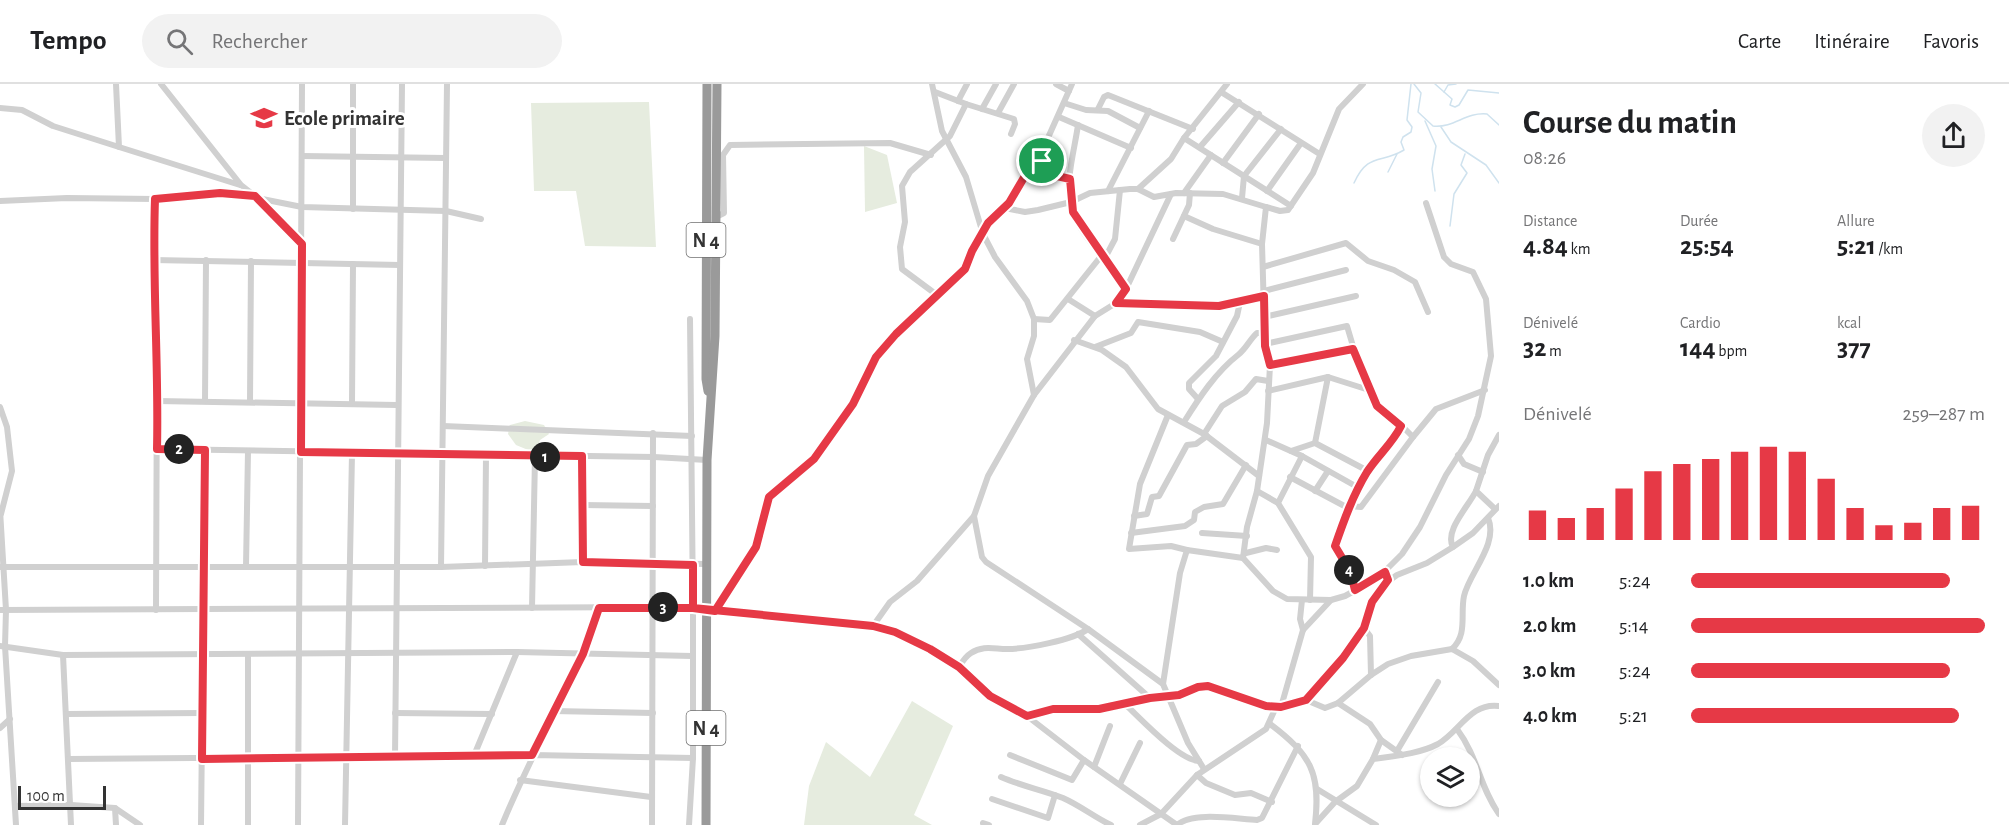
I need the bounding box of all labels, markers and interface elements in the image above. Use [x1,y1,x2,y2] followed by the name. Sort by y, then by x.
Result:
[142,14,562,68] search box
[163,25,196,58] icon: search
[30,27,106,55] text: Tempo
[211,30,307,52] text: Rechercher
[1738,31,1781,52] text: Carte
[1814,31,1890,52] text: Itinéraire
[1923,31,1979,52] text: Favoris
[249,103,279,133] school or university icon: Ecole primaire
[1922,104,1985,167] button: share
[1523,107,1737,140] text: Course du matin
[284,108,405,129] place label: Ecole primaire
[1016,135,1067,186] pin
[1025,144,1058,177] icon: arrive
[1523,148,1566,168] text: 08:26
[1523,213,1577,229] text: Distance
[1680,213,1718,229] text: Durée
[1837,213,1875,229] text: Allure
[686,223,726,257] road number: N 4
[1523,233,1568,259] text: 4.84
[1680,233,1734,259] text: 25:54
[1837,233,1876,259] text: 5:21
[1568,241,1591,257] text: km
[1876,241,1903,257] text: /km
[1523,315,1578,331] text: Dénivelé
[1680,315,1721,331] text: Cardio
[1837,315,1861,331] text: kcal
[1523,335,1546,361] text: 32
[1680,335,1716,361] text: 144
[1837,335,1871,361] text: 377
[1546,343,1562,359] text: m
[1716,343,1747,359] text: bpm
[1523,404,1592,424] text: Dénivelé
[1902,404,1985,424] text: 259–287 m
[164,434,194,464] pin: 2
[175,441,183,457] text: 2
[530,442,560,472] pin: 1
[542,449,548,465] text: 1
[1334,555,1364,585] pin: 4
[1345,562,1353,578] text: 4
[1523,571,1574,591] text: 1.0 km
[1619,571,1651,591] text: 5:24
[648,592,678,622] pin: 3
[660,599,666,615] text: 3
[1523,616,1576,636] text: 2.0 km
[1619,616,1648,636] text: 5:14
[1523,661,1576,681] text: 3.0 km
[1619,661,1651,681] text: 5:24
[1523,706,1577,726] text: 4.0 km
[1619,706,1648,726] text: 5:21
[686,711,726,745] road number: N 4
[1420,747,1480,807] map controls
[1420,747,1480,807] button: layers
[18,783,106,810] scale bar
[27,788,65,804] text: 100 m

